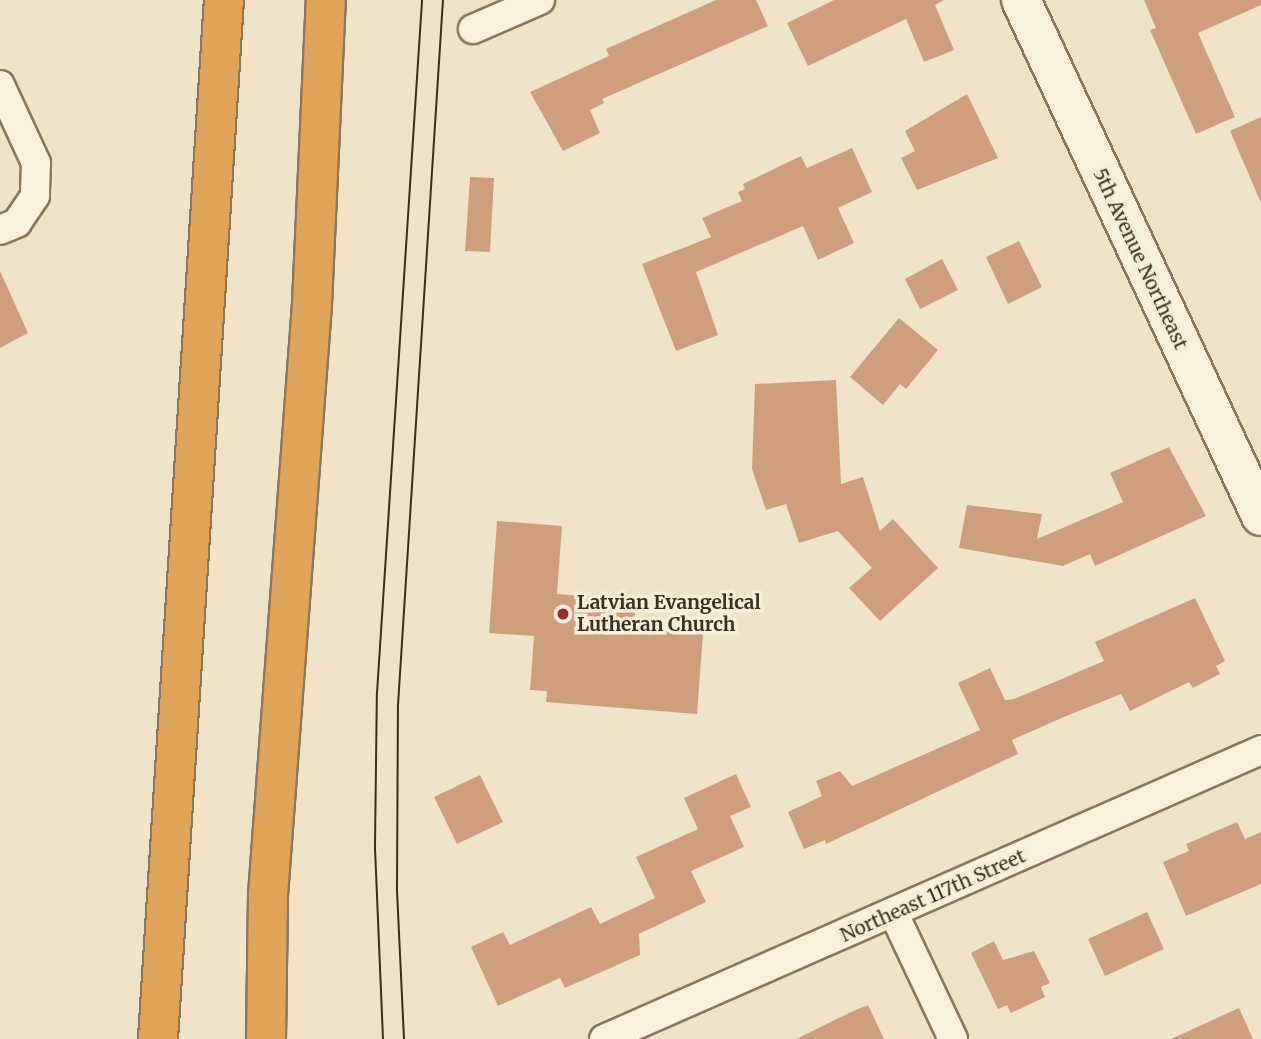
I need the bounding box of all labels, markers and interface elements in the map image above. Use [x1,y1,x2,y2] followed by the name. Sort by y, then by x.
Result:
[1088,165,1192,353] street label: 5th Avenue Northeast
[577,592,761,636] place label: Latvian Evangelical Lutheran Church
[555,606,571,622] marker: Latvian Evangelical Lutheran Church
[837,845,1029,947] street label: Northeast 117th Street

